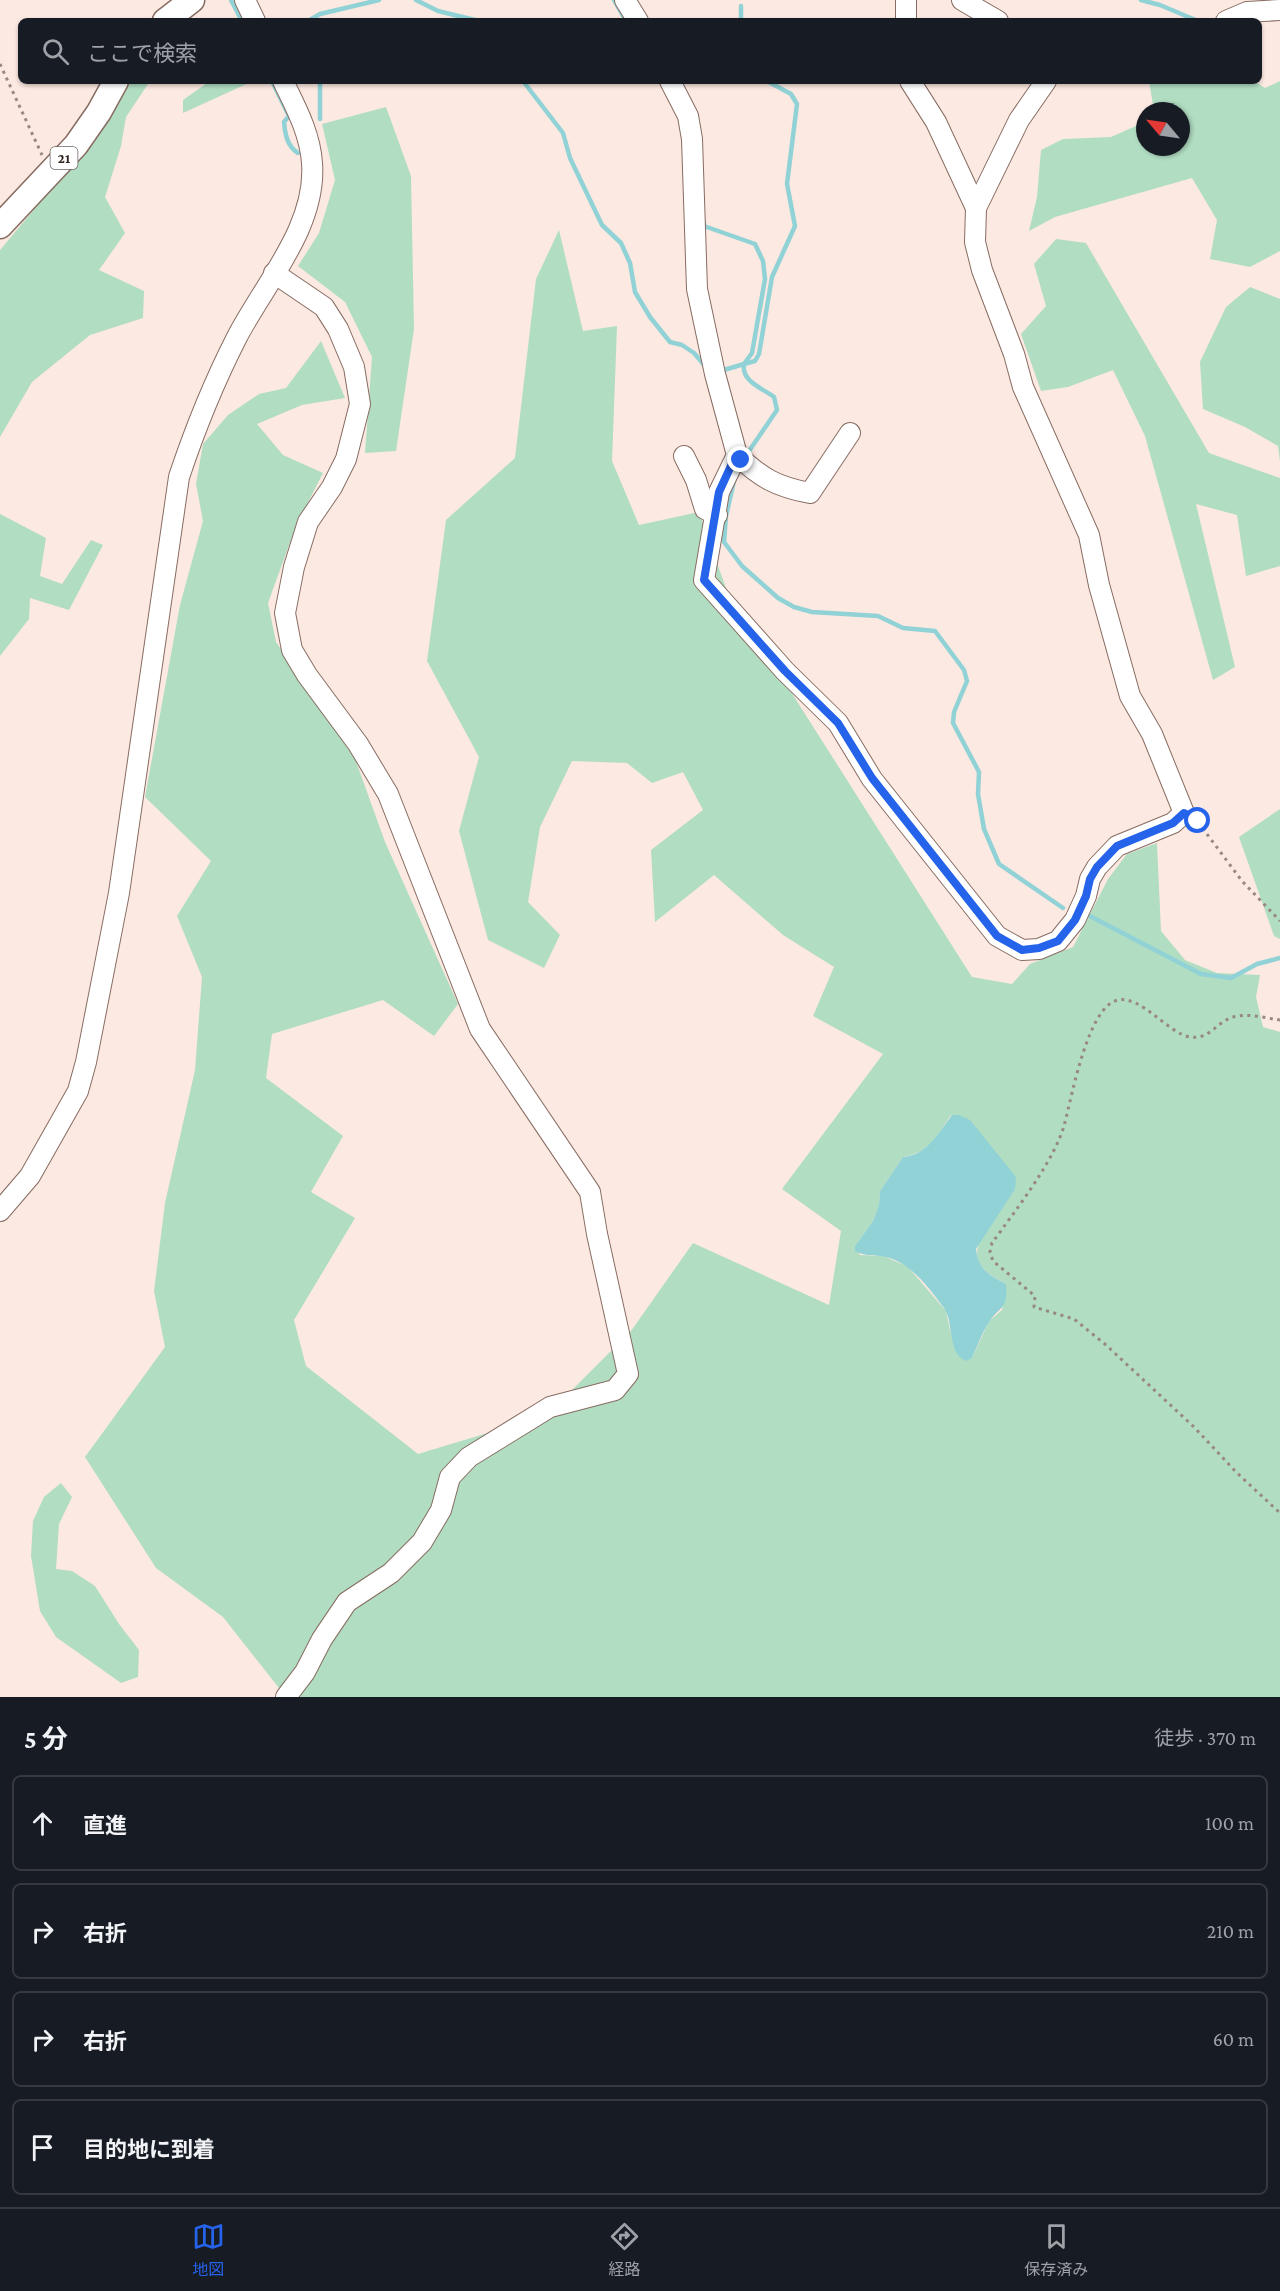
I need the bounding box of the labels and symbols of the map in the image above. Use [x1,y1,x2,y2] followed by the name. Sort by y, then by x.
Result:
[1136,102,1190,156] north arrow
[50,147,78,169] road number: 21
[727,446,753,472] route end
[1184,807,1210,833] route start

